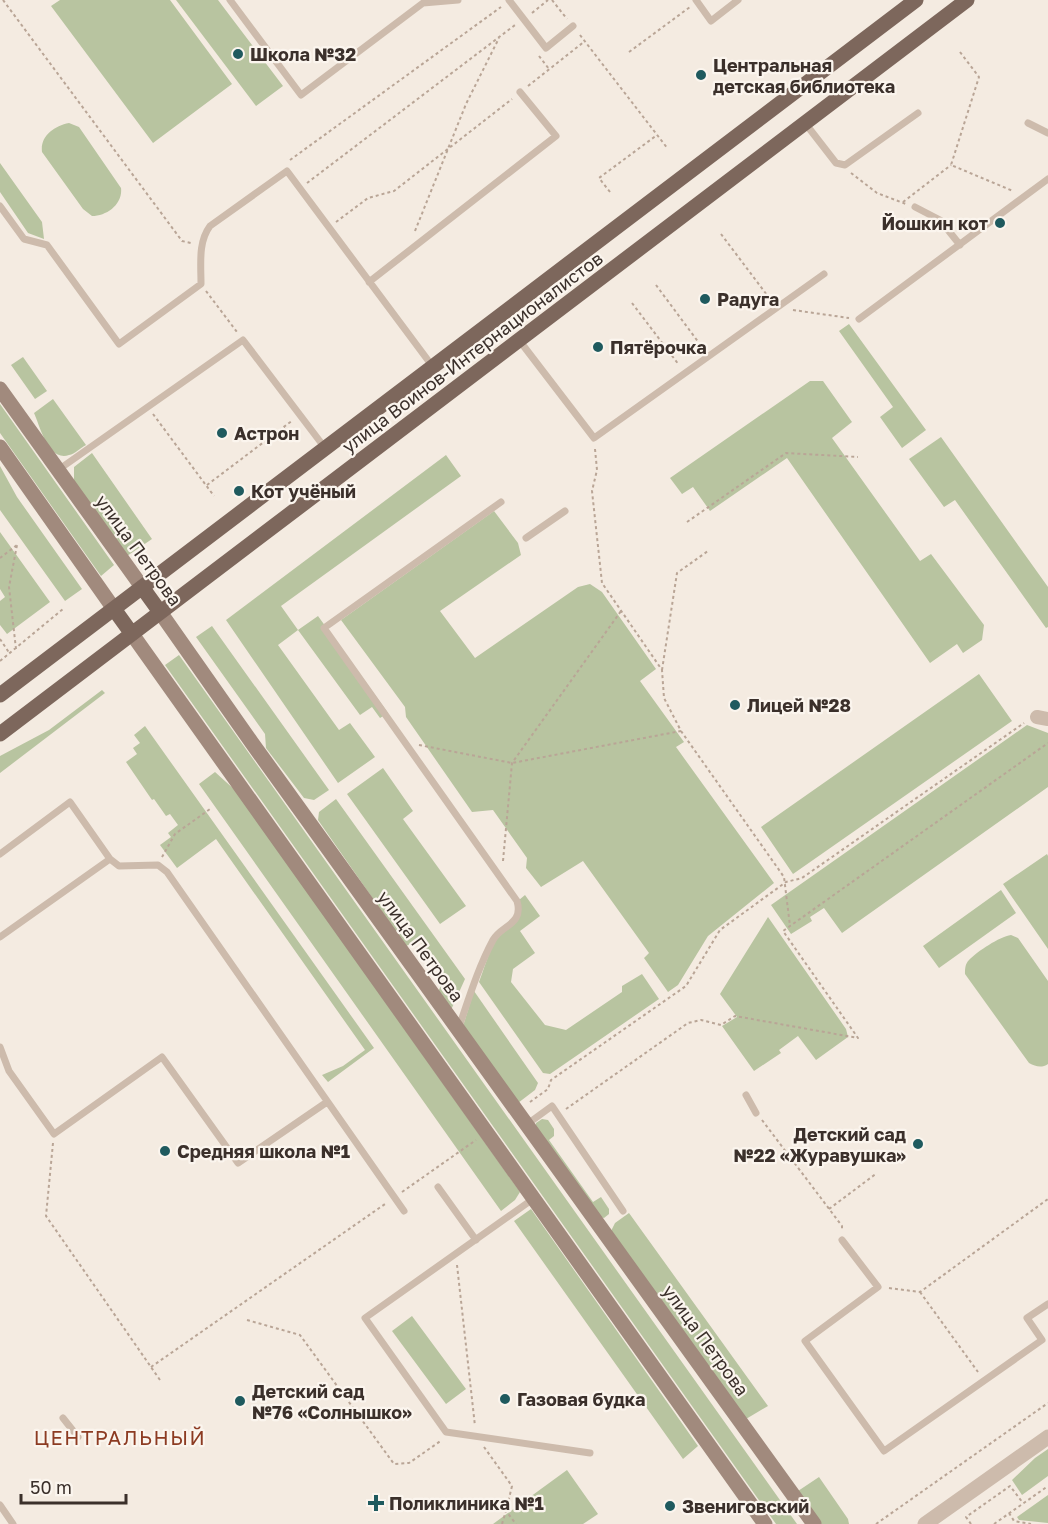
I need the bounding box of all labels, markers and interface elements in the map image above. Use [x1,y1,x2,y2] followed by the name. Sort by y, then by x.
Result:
[250,43,356,65] place label: Школа №32
[231,47,245,61] marker: Школа №32
[713,54,895,97] place label: Центральная детская библиотека
[694,68,708,82] marker: Центральная детская библиотека
[881,212,988,234] place label: Йошкин кот
[993,216,1007,230] marker: Йошкин кот
[337,247,607,457] street label: улица Воинов-Интернационалистов
[717,288,779,310] place label: Радуга
[698,292,712,306] marker: Радуга
[610,336,707,358] place label: Пятёрочка
[591,340,605,354] marker: Пятёрочка
[234,422,299,444] place label: Астрон
[215,426,229,440] marker: Астрон
[251,480,356,502] place label: Кот учёный
[232,484,246,498] marker: Кот учёный
[91,490,187,610] street label: улица Петрова
[747,694,851,716] place label: Лицей №28
[728,698,742,712] marker: Лицей №28
[373,886,469,1006] street label: улица Петрова
[734,1123,906,1166] place label: Детский сад №22 «Журавушка»
[911,1137,925,1151] marker: Детский сад №22 «Журавушка»
[177,1140,350,1162] place label: Средняя школа №1
[158,1144,172,1158] marker: Средняя школа №1
[658,1280,754,1400] street label: улица Петрова
[252,1380,412,1423] place label: Детский сад №76 «Солнышко»
[517,1388,645,1410] place label: Газовая будка
[498,1392,512,1406] marker: Газовая будка
[233,1394,247,1408] marker: Детский сад №76 «Солнышко»
[34,1425,206,1449] district label: ЦЕНТРАЛЬНЫЙ
[21,1467,126,1505] scale bar
[30,1476,72,1498] text: 50 m
[389,1492,544,1514] place label: Поликлиника №1
[367,1494,385,1512] marker: Поликлиника №1
[682,1495,809,1517] place label: Звениговский
[663,1499,677,1513] marker: Звениговский

